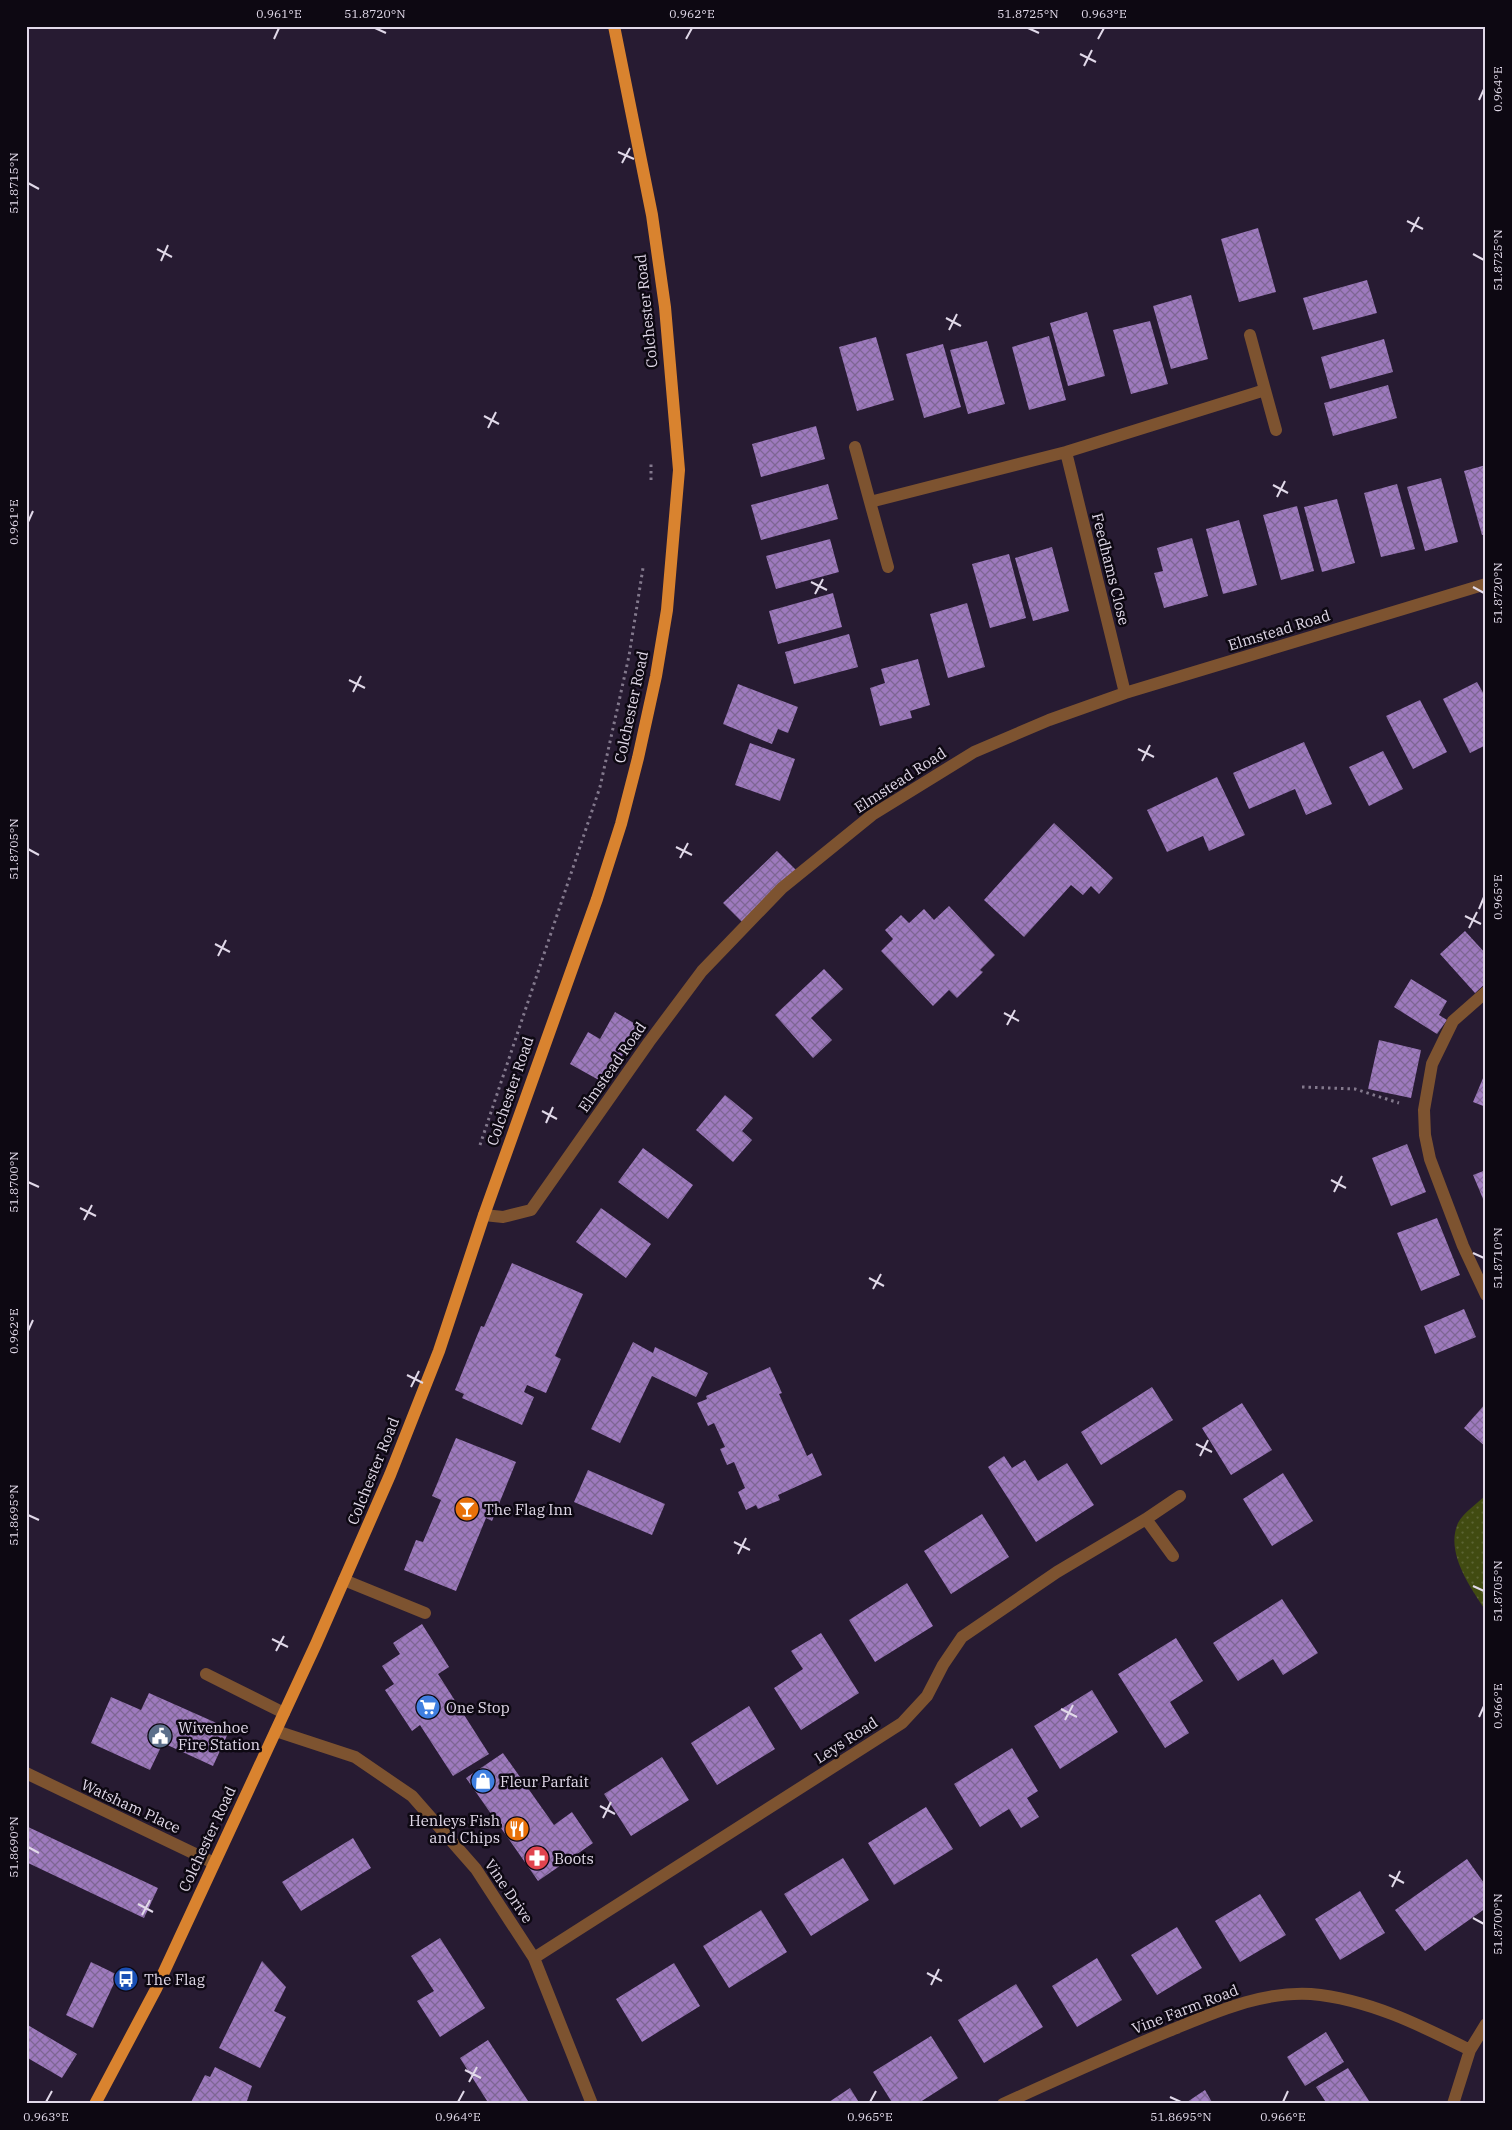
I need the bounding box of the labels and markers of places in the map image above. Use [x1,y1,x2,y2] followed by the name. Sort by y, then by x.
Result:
[454,1496,480,1522] bar icon: The Flag Inn
[484,1500,573,1519] place label: The Flag Inn
[415,1694,441,1720] supermarket icon: One Stop
[446,1698,510,1717] place label: One Stop
[178,1718,261,1754] place label: Wivenhoe Fire Station
[147,1723,173,1749] public building icon: Wivenhoe Fire Station
[470,1768,496,1794] shop icon: Fleur Parfait
[500,1772,589,1791] place label: Fleur Parfait
[409,1811,500,1847] place label: Henleys Fish and Chips
[504,1816,530,1842] restaurant icon: Henleys Fish and Chips
[524,1845,550,1871] pharmacy icon: Boots
[554,1849,594,1868] place label: Boots
[113,1966,139,1992] bus stop icon: The Flag
[144,1970,205,1989] place label: The Flag

